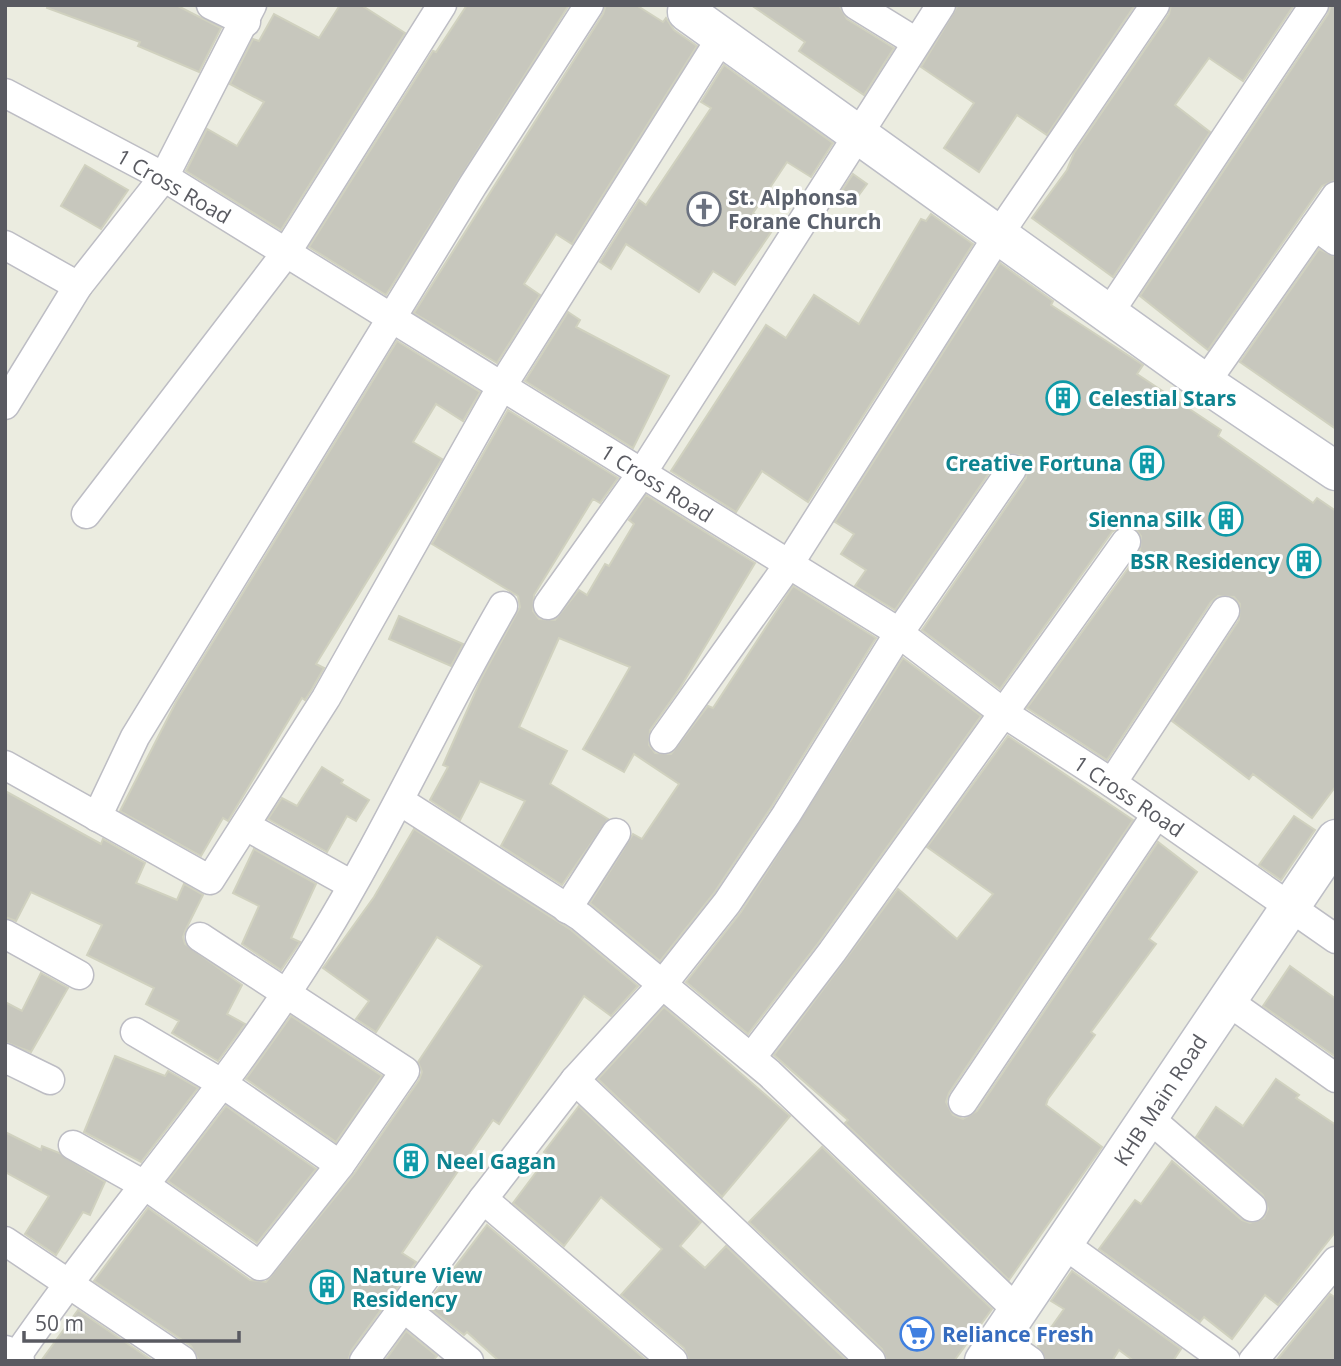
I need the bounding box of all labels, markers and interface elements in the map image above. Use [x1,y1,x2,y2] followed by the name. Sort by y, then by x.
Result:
[112,142,236,230] street label: 1 Cross Road
[728,183,882,235] place label: St. Alphonsa Forane Church
[685,190,723,228] church icon: St. Alphonsa Forane Church
[1044,379,1082,417] building icon: Celestial Stars
[1088,384,1236,412] place label: Celestial Stars
[596,437,718,529] street label: 1 Cross Road
[1128,444,1166,482] building icon: Creative Fortuna
[945,449,1122,477] place label: Creative Fortuna
[1207,500,1245,538] building icon: Sienna Silk
[1088,505,1203,533] place label: Sienna Silk
[1285,542,1323,580] building icon: BSR Residency
[1130,547,1280,575] place label: BSR Residency
[1068,749,1190,843] street label: 1 Cross Road
[1107,1029,1213,1171] street label: KHB Main Road
[392,1142,430,1180] building icon: Neel Gagan
[436,1147,556,1175] place label: Neel Gagan
[352,1261,483,1313] place label: Nature View Residency
[308,1268,346,1306] building icon: Nature View Residency
[24,1300,240,1344] scale bar
[35,1309,84,1337] text: 50 m
[898,1315,936,1353] supermarket icon: Reliance Fresh
[942,1320,1094,1348] place label: Reliance Fresh

